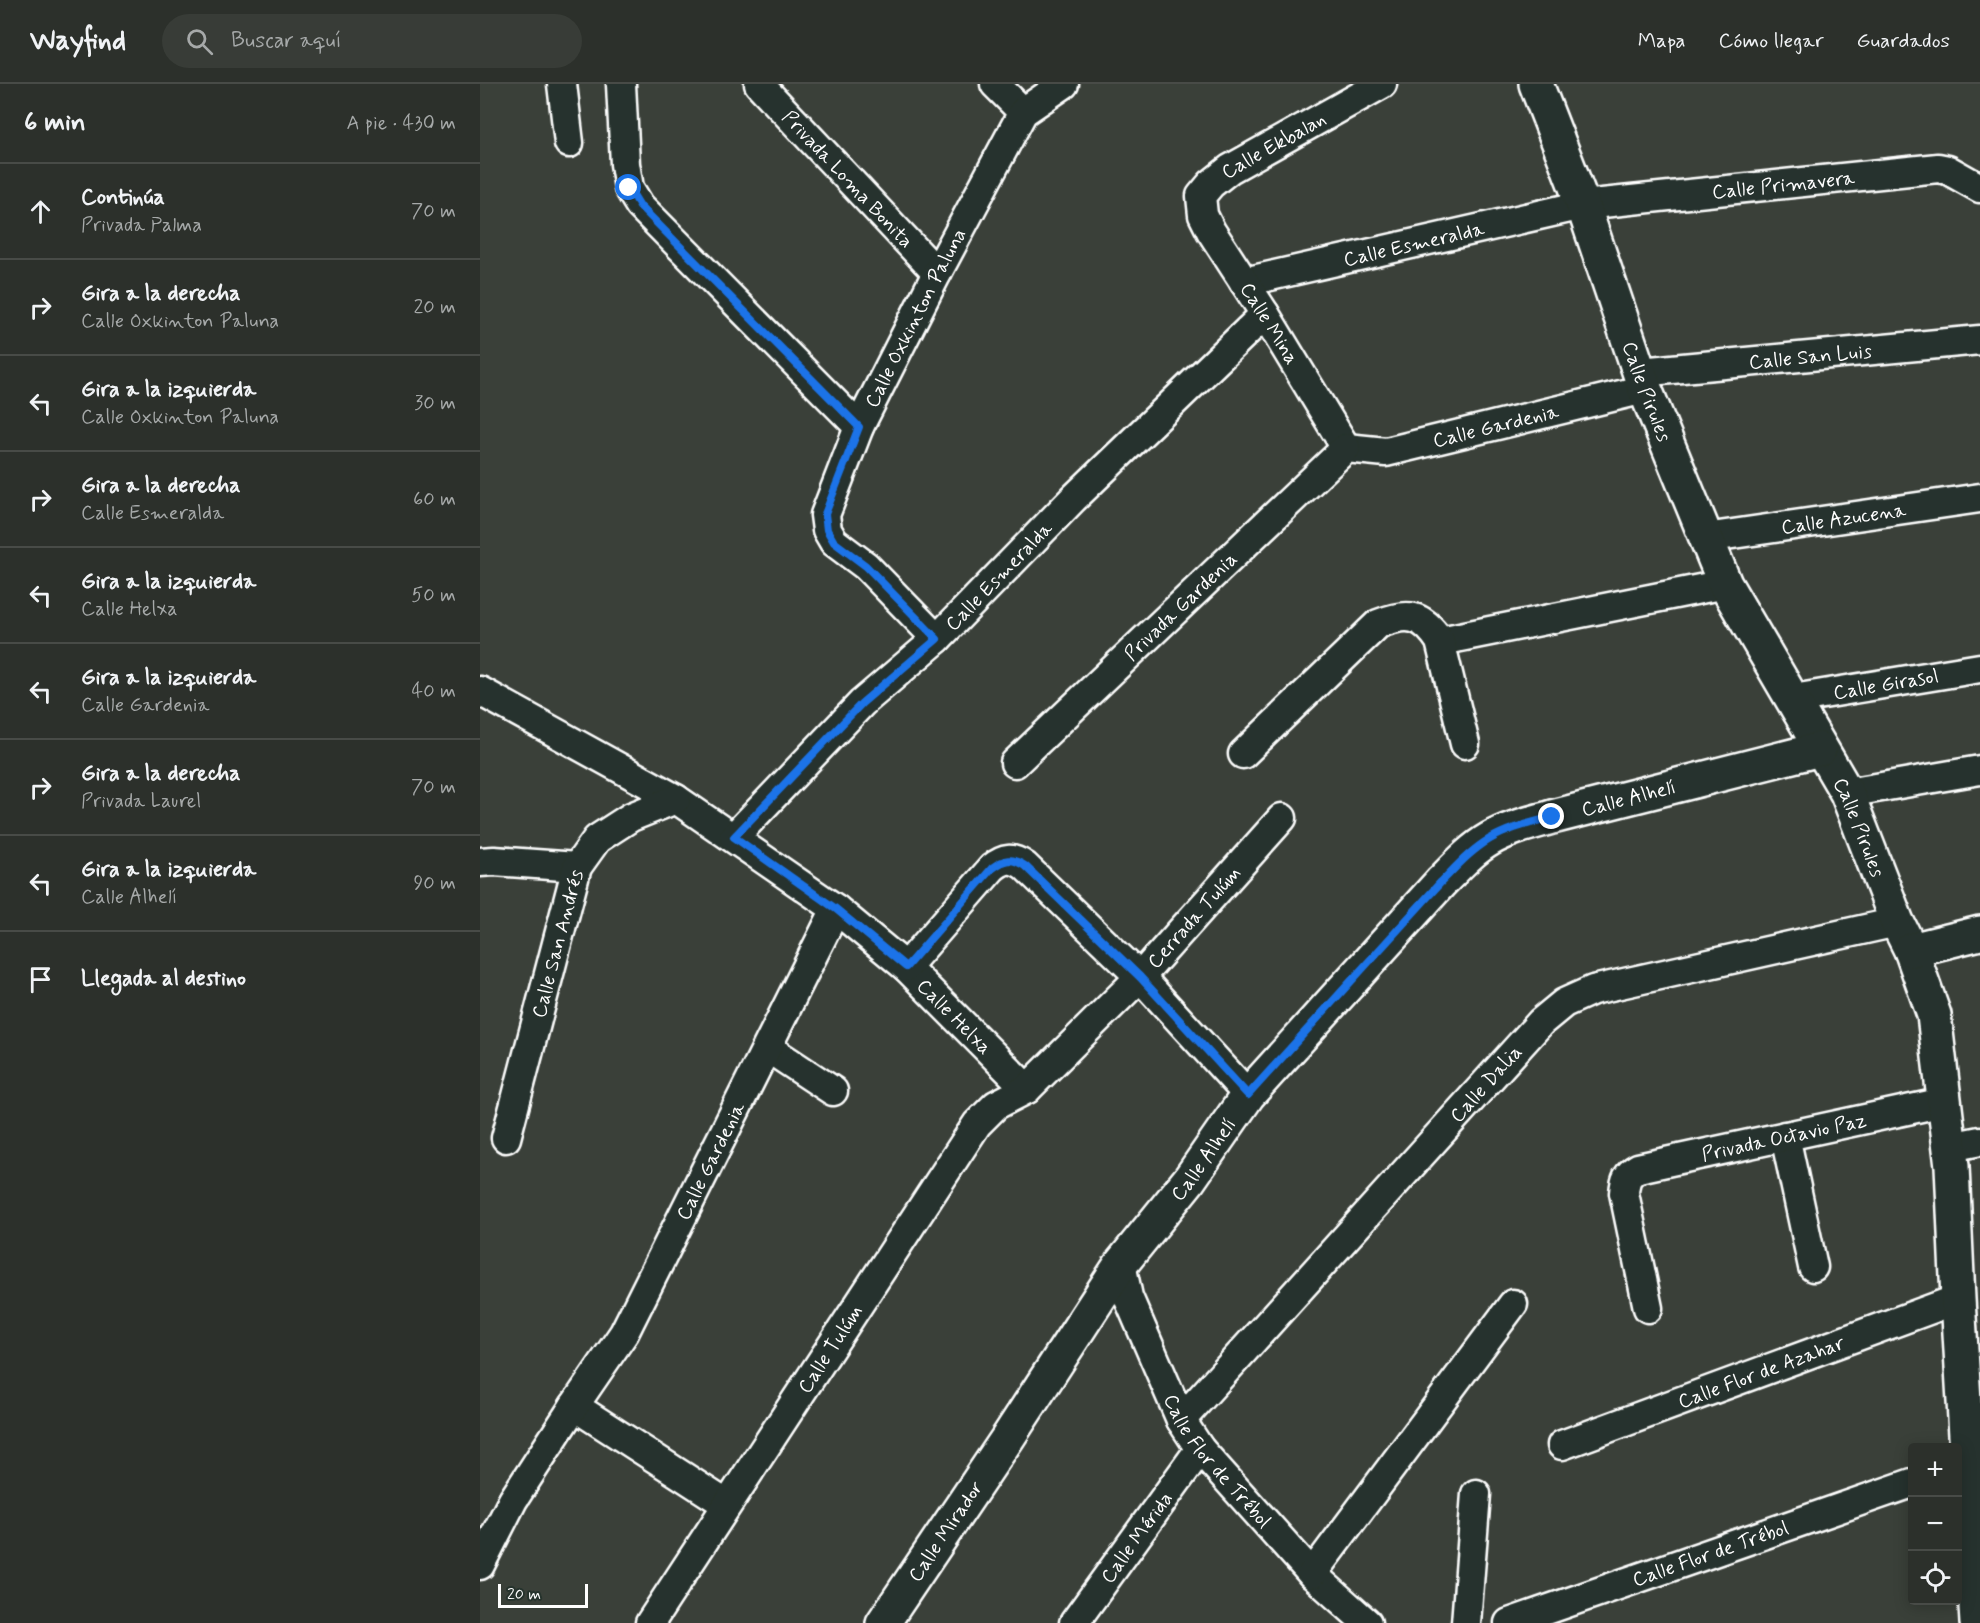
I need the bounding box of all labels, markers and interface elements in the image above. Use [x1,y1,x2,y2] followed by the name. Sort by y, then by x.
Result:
[162,14,582,68] search box
[30,23,126,60] text: Wayfind
[183,25,216,58] icon: search
[231,27,342,55] text: Buscar aquí
[1638,27,1686,55] text: Mapa
[1719,27,1824,55] text: Cómo llegar
[1857,27,1950,55] text: Guardados
[775,105,919,255] street label: Privada Loma Bonita
[24,106,86,140] text: 6 min
[1216,106,1331,186] street label: Calle Ekbalan
[347,110,456,137] text: A pie · 430 m
[1711,165,1857,206] street label: Calle Primavera
[615,174,641,200] route start
[81,184,165,212] text: Continúa
[24,195,57,228] icon: ahead
[411,198,456,225] text: 70 m
[81,212,202,239] text: Privada Palma
[1341,216,1488,274] street label: Calle Esmeralda
[859,224,973,413] street label: Calle Oxkinton Paluna
[1233,278,1305,370] street label: Calle Mina
[81,280,241,308] text: Gira a la derecha
[24,291,57,324] icon: right
[413,294,456,321] text: 20 m
[81,308,279,335] text: Calle Oxkinton Paluna
[1615,338,1677,446] street label: Calle Pirules
[1748,338,1873,377] street label: Calle San Luis
[81,376,256,404] text: Gira a la izquierda
[24,387,57,420] icon: left
[414,390,456,417] text: 30 m
[1430,398,1563,455] street label: Calle Gardenia
[81,404,279,431] text: Calle Oxkinton Paluna
[81,472,241,500] text: Gira a la derecha
[24,483,57,516] icon: right
[413,486,456,513] text: 60 m
[1780,497,1909,542] street label: Calle Azucena
[81,500,224,527] text: Calle Esmeralda
[940,515,1060,638] street label: Calle Esmeralda
[1119,546,1244,667] street label: Privada Gardenia
[81,568,256,596] text: Gira a la izquierda
[24,579,57,612] icon: left
[411,582,456,609] text: 50 m
[81,596,178,623] text: Calle Helxa
[1831,663,1941,707] street label: Calle Girasol
[81,664,256,692] text: Gira a la izquierda
[24,675,57,708] icon: left
[412,678,456,705] text: 40 m
[81,692,209,719] text: Calle Gardenia
[81,760,241,788] text: Gira a la derecha
[24,771,57,804] icon: right
[1826,773,1890,881] street label: Calle Pirules
[411,774,456,801] text: 70 m
[1579,774,1679,824] street label: Calle Alhelí
[81,788,201,815] text: Privada Laurel
[1538,803,1564,829] route end
[81,856,256,884] text: Gira a la izquierda
[1142,861,1248,975] street label: Cerrada Tulúm
[24,867,57,900] icon: left
[526,867,591,1021] street label: Calle San Andrés
[413,870,456,897] text: 90 m
[81,884,177,911] text: Calle Alhelí
[24,963,57,996] icon: arrive
[81,965,246,993] text: Llegada al destino
[910,973,997,1061] street label: Calle Helxa
[1444,1040,1529,1129] street label: Calle Dalia
[671,1097,753,1225] street label: Calle Gardenia
[1699,1107,1869,1169] street label: Privada Octavio Paz
[1165,1113,1243,1207] street label: Calle Alhelí
[792,1300,870,1399] street label: Calle Tulúm
[1674,1330,1849,1416] street label: Calle Flor de Azahar
[1156,1390,1277,1535] street label: Calle Flor de Trébol
[1908,1443,1962,1605] map controls
[1908,1443,1962,1497] button: +
[902,1476,990,1588] street label: Calle Mirador
[1095,1487,1180,1589] street label: Calle Mérida
[1908,1497,1962,1551] button: −
[1629,1515,1792,1594] street label: Calle Flor de Trébol
[1908,1551,1962,1605] button: locate
[498,1581,588,1608] scale bar
[507,1584,541,1605] text: 20 m

